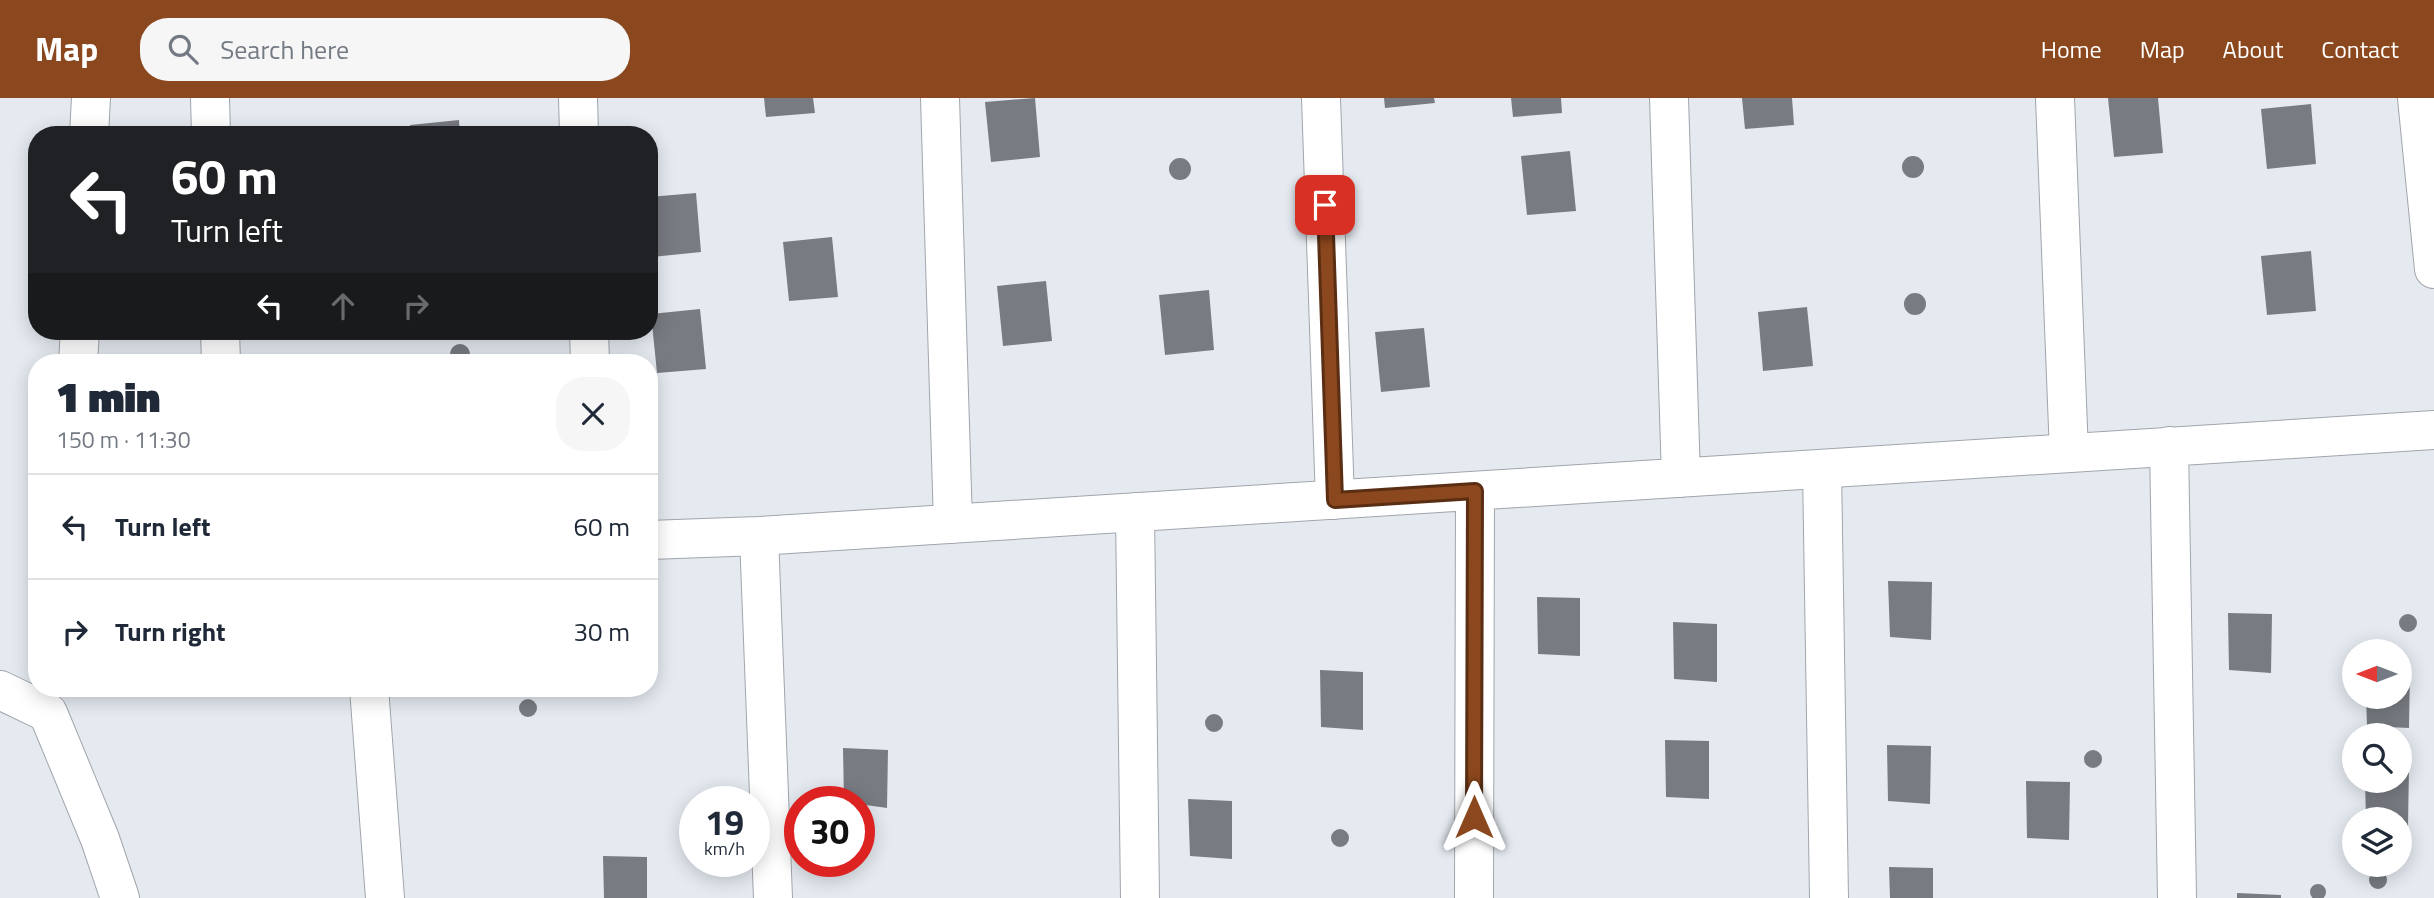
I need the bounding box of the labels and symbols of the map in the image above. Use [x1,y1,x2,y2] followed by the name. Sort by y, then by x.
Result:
[1295,175,1355,235] pin
[2342,639,2412,709] north arrow
[1437,780,1511,854] position arrow
[784,786,875,877] speed limit sign: 30

